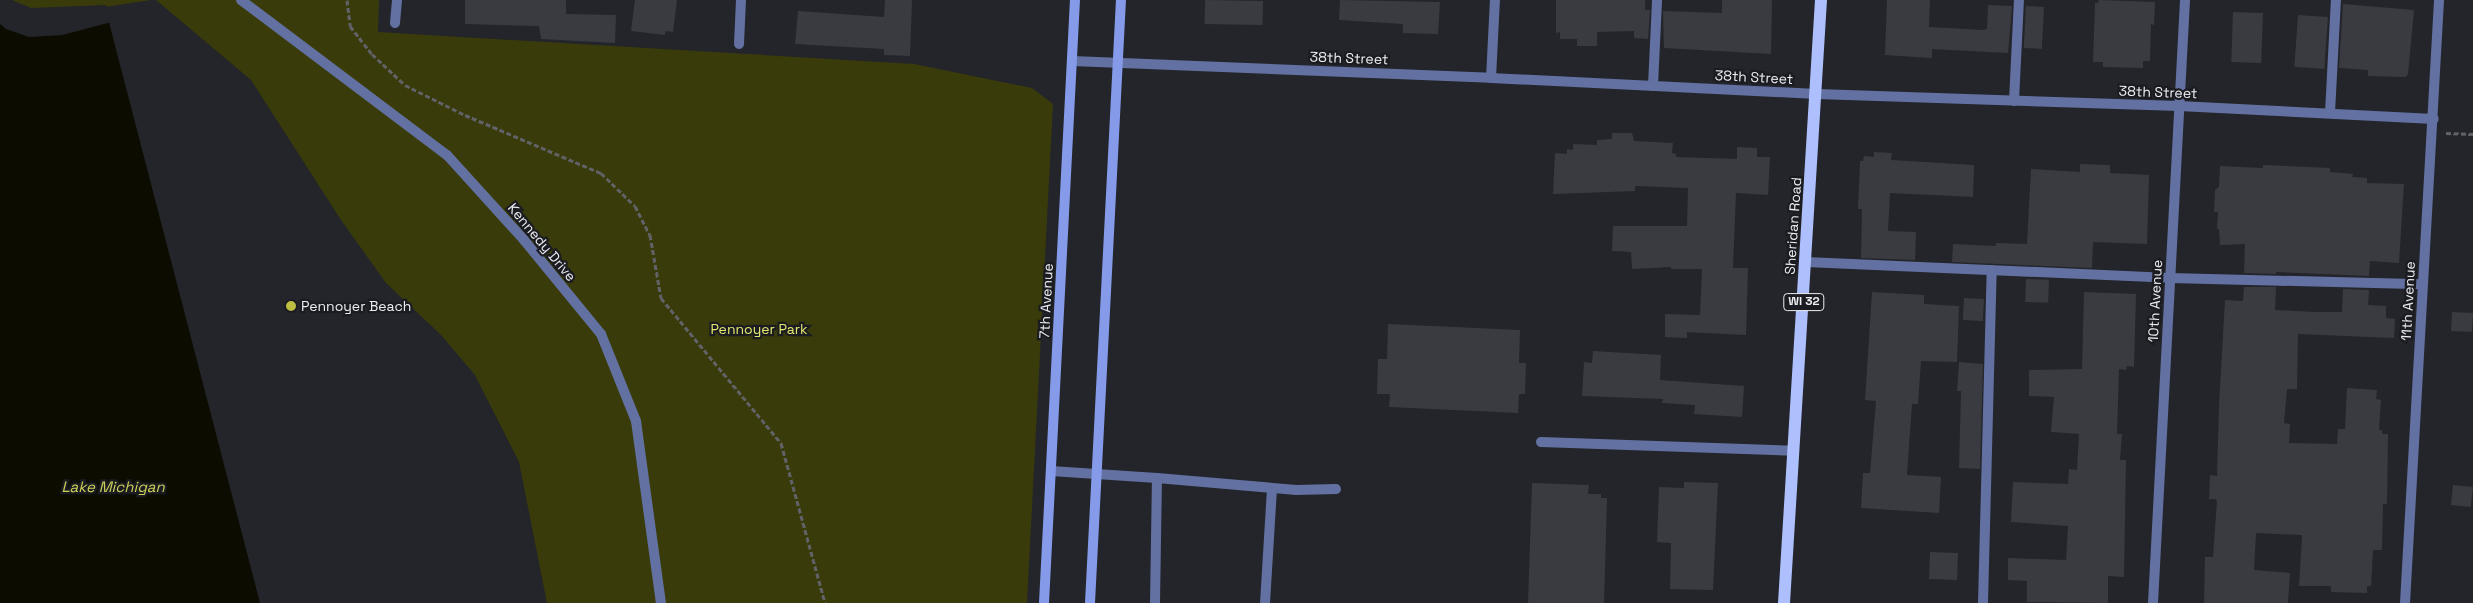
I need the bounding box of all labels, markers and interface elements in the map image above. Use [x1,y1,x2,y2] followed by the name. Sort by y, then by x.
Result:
[1309,48,1389,68] street label: 38th Street
[1714,67,1794,87] street label: 38th Street
[2118,82,2198,102] street label: 38th Street
[1781,177,1805,275] street label: Sheridan Road
[504,200,580,284] street label: Kennedy Drive
[2144,259,2166,343] street label: 10th Avenue
[2398,261,2418,341] street label: 11th Avenue
[1036,263,1056,339] street label: 7th Avenue
[1783,292,1825,312] road number: WI 32
[301,298,411,314] place label: Pennoyer Beach
[285,300,297,312] marker: Pennoyer Beach
[710,321,808,337] park label: Pennoyer Park
[61,478,165,496] water label: Lake Michigan

